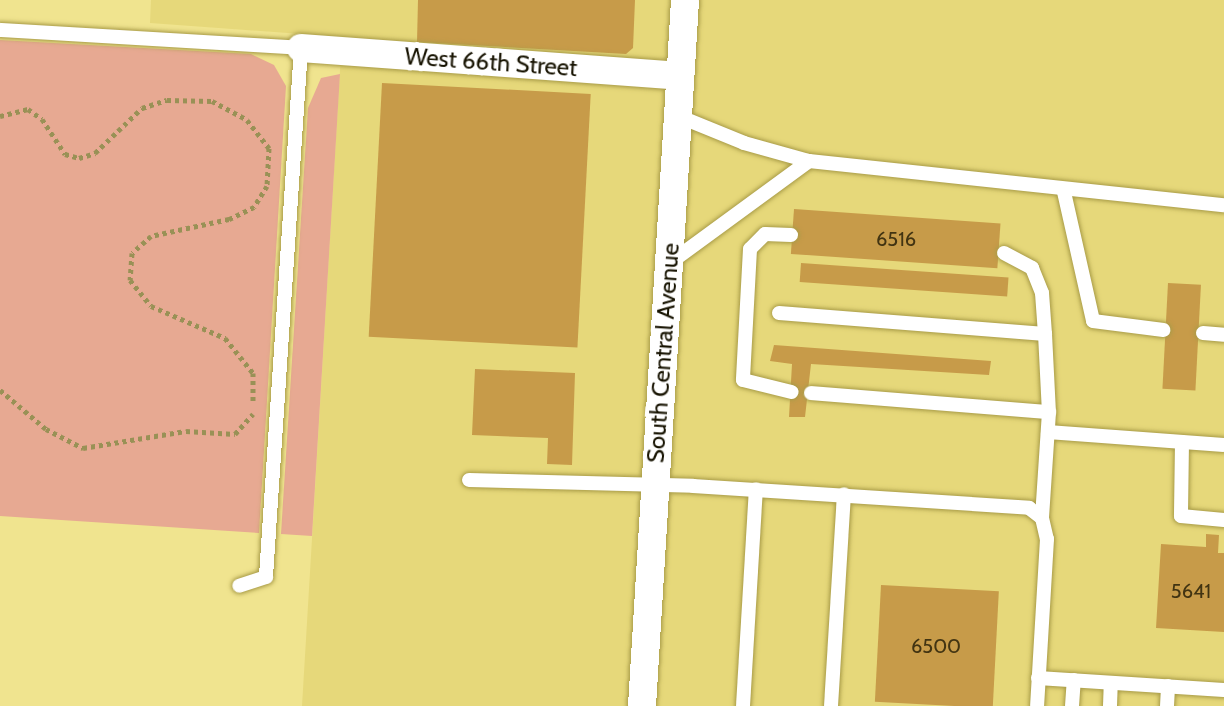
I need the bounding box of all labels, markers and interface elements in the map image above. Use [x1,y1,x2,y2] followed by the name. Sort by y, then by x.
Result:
[404,42,578,82] street label: West 66th Street
[876,227,916,251] house number: 6516
[641,242,685,464] street label: South Central Avenue
[1171,579,1211,603] house number: 5641
[911,634,961,658] house number: 6500

